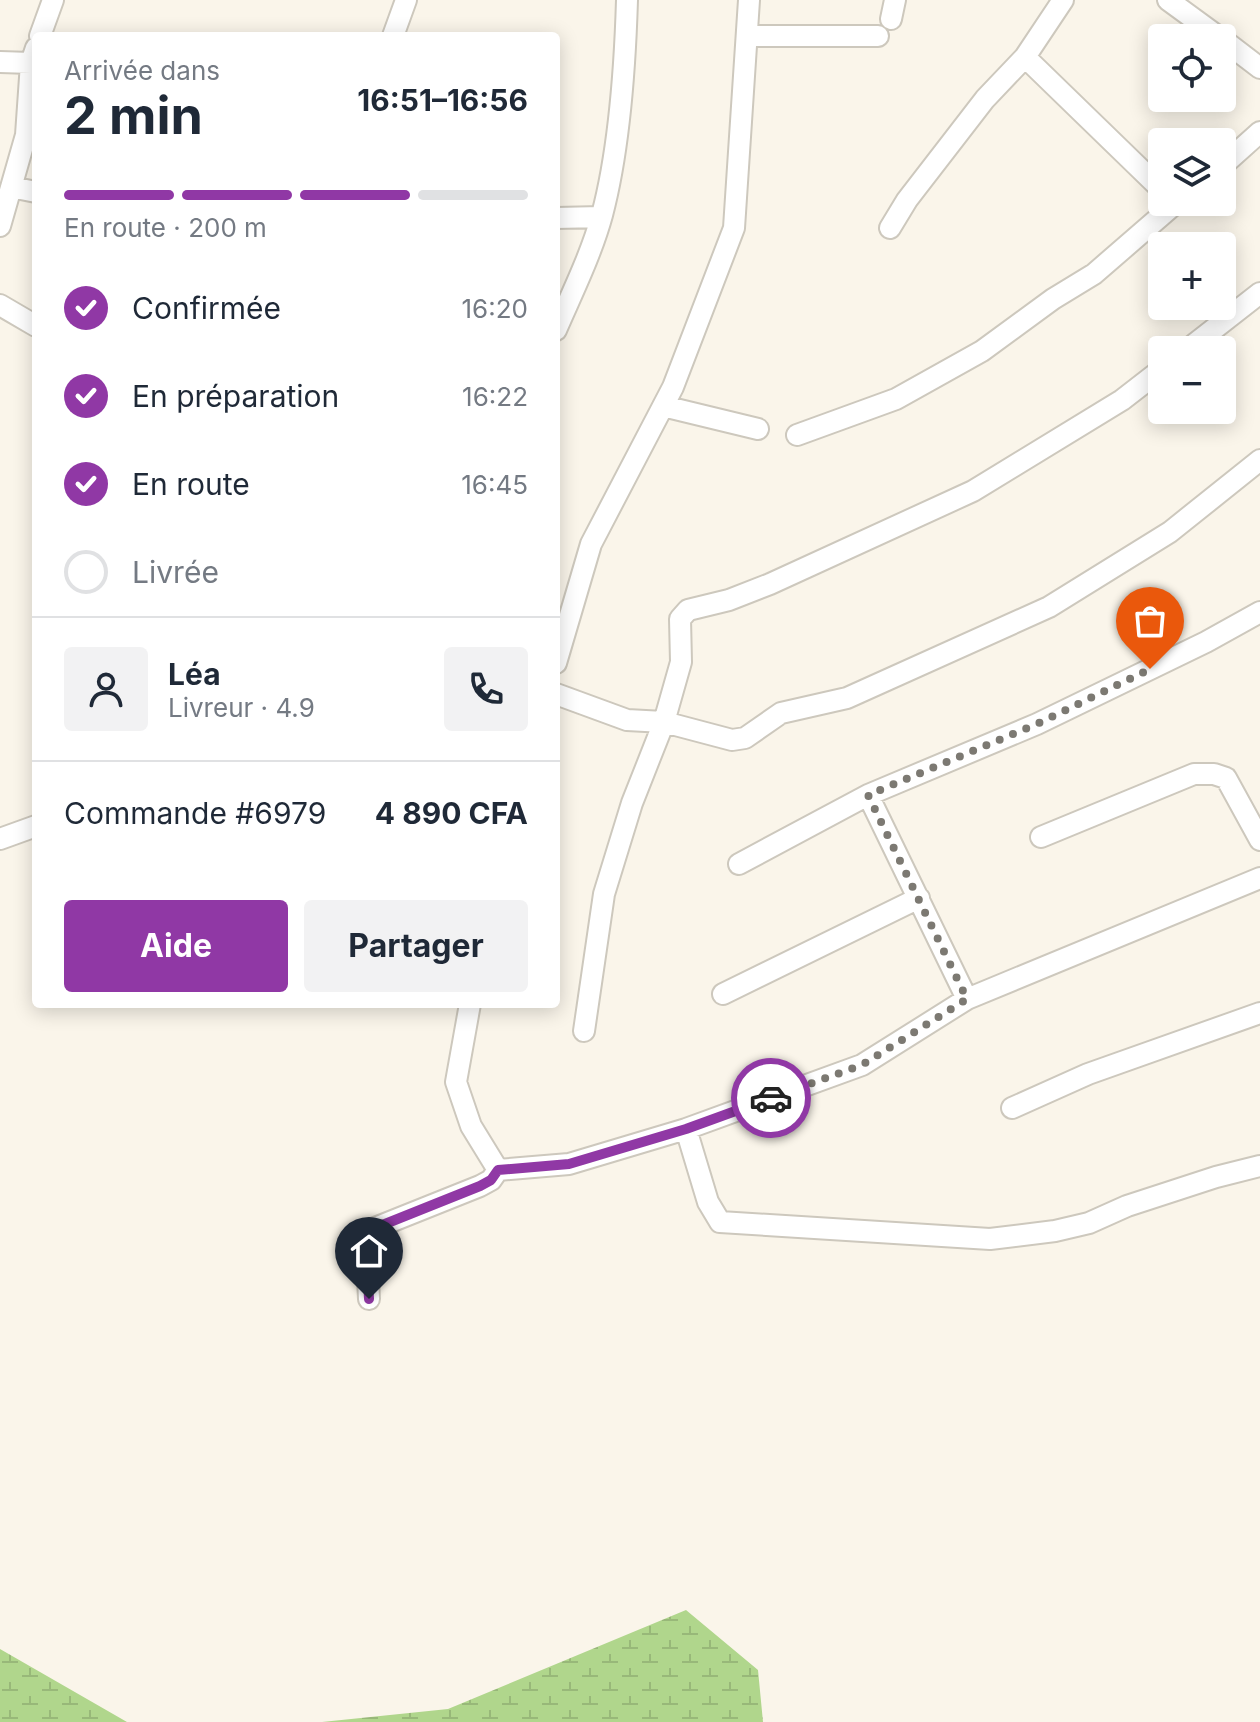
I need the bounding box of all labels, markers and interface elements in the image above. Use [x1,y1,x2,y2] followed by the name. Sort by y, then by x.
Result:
[1148,24,1236,424] map controls
[1148,24,1236,112] button: locate
[64,55,220,86] text: Arrivée dans
[357,82,528,118] text: 16:51–16:56
[64,84,203,147] text: 2 min
[1148,128,1236,216] button: layers
[64,212,267,243] text: En route · 200 m
[1148,232,1236,320] button: +
[64,286,108,330] icon: check
[132,290,281,326] text: Confirmée
[462,293,528,324] text: 16:20
[1148,336,1236,424] button: −
[64,374,108,418] icon: check
[132,378,339,414] text: En préparation
[462,381,528,412] text: 16:22
[64,462,108,506] icon: check
[132,466,250,502] text: En route
[461,469,528,500] text: 16:45
[132,554,219,590] text: Livrée
[1116,587,1184,669] pin
[1128,599,1172,643] icon: bag
[64,647,148,731] button: person
[444,647,528,731] button: phone
[168,656,221,692] text: Léa
[168,692,315,723] text: Livreur · 4.9
[64,795,326,831] text: Commande #6979
[375,795,528,831] text: 4 890 CFA
[64,900,288,992] button: Aide
[304,900,528,992] button: Partager
[731,1058,811,1138] courier
[749,1076,793,1120] icon: car
[335,1217,403,1299] pin
[347,1229,391,1273] icon: home

